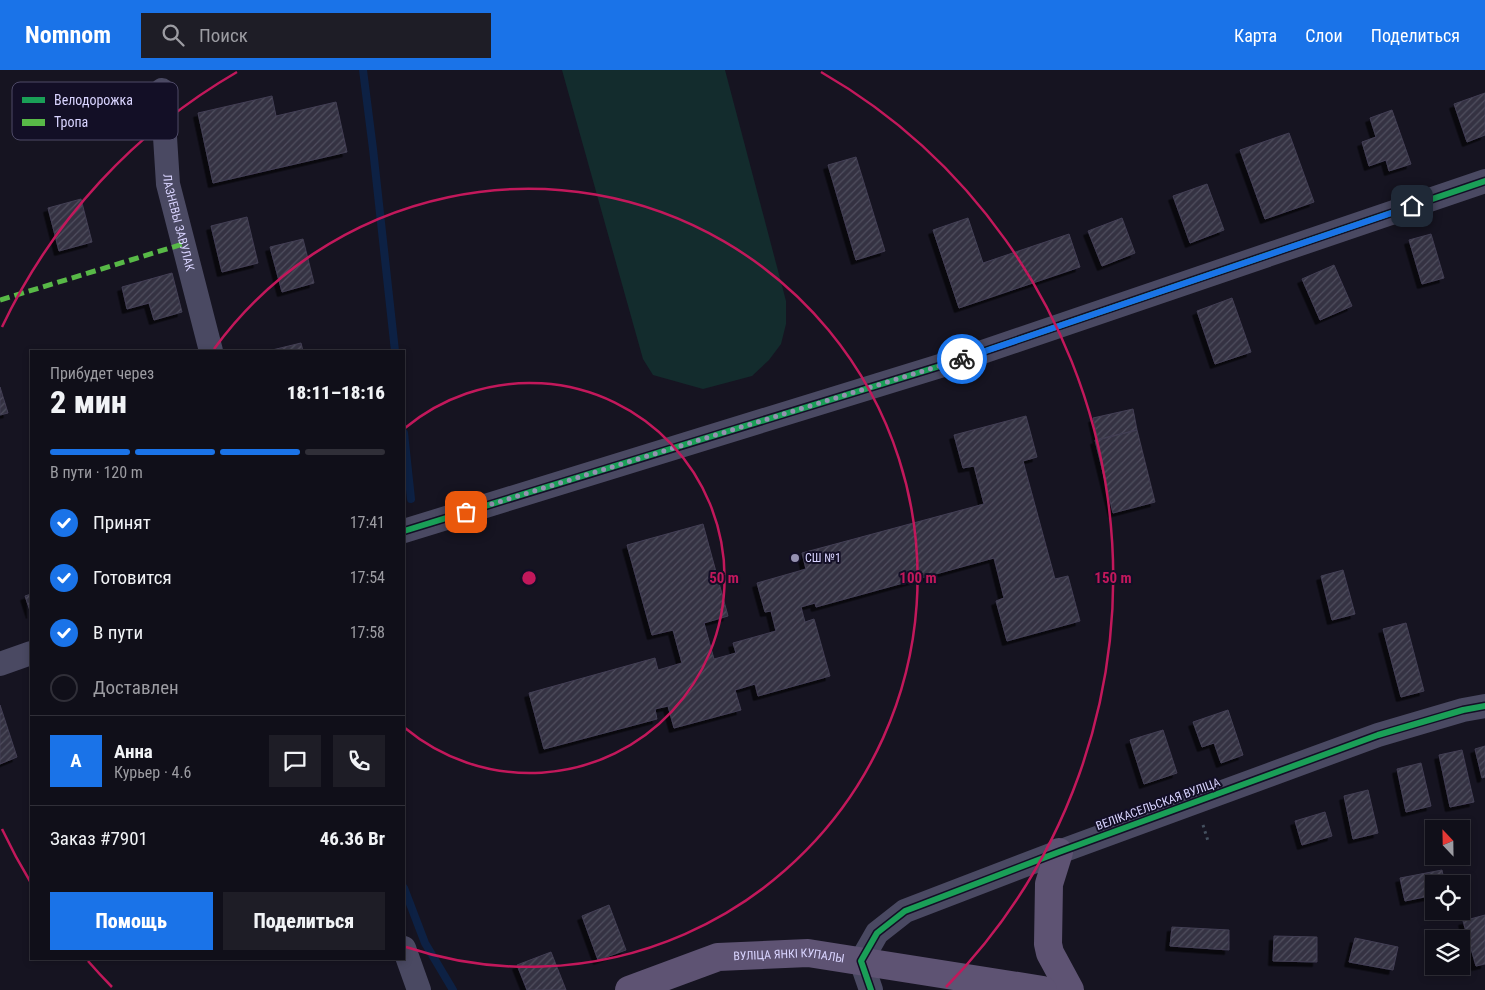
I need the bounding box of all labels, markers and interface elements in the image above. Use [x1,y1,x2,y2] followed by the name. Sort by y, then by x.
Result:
[141,13,491,58] search box
[25,21,111,49] text: Nomnom
[159,21,187,49] icon: search
[199,24,248,47] text: Поиск
[1234,25,1277,46] text: Карта
[1305,25,1343,46] text: Слои
[1371,25,1460,46] text: Поделиться
[12,82,178,140] legend
[54,92,133,108] text: Велодорожка
[54,114,88,130] text: Тропа
[160,174,197,273] street label: ЛАЗНЕВЫ ЗАВУЛАК
[1391,185,1433,227] pin
[1398,192,1426,220] icon: home
[937,334,987,384] courier
[948,345,976,373] icon: bike
[50,364,154,383] text: Прибудет через
[287,381,385,404] text: 18:11–18:16
[50,383,127,421] text: 2 мин
[50,463,143,482] text: В пути · 120 m
[445,491,487,533] pin
[452,498,480,526] icon: bag
[50,509,78,537] icon: check
[93,511,151,534] text: Принят
[350,513,385,532] text: 17:41
[805,551,841,565] place label: СШ №1
[789,552,801,564] marker: СШ №1
[50,564,78,592] icon: check
[93,566,172,589] text: Готовится
[350,568,385,587] text: 17:54
[520,569,538,587] centre of rings
[709,569,739,587] text: 50 m
[899,569,937,587] text: 100 m
[1094,569,1132,587] text: 150 m
[50,619,78,647] icon: check
[93,621,143,644] text: В пути
[350,623,385,642] text: 17:58
[93,676,179,699] text: Доставлен
[269,735,321,787] button: chat
[333,735,385,787] button: phone
[114,740,153,763] text: Анна
[70,749,82,772] text: А
[114,763,192,782] text: Курьер · 4.6
[1094,775,1222,833] street label: ВЕЛІКАСЕЛЬСКАЯ ВУЛІЦА
[1425,820,1470,865] north arrow
[1425,820,1470,975] map controls
[50,827,148,850] text: Заказ #7901
[320,827,385,850] text: 46.36 Br
[1425,875,1470,920] button: locate
[50,892,213,950] button: Помощь
[223,892,385,950] button: Поделиться
[1425,930,1470,975] button: layers
[733,946,845,966] street label: ВУЛІЦА ЯНКІ КУПАЛЫ

